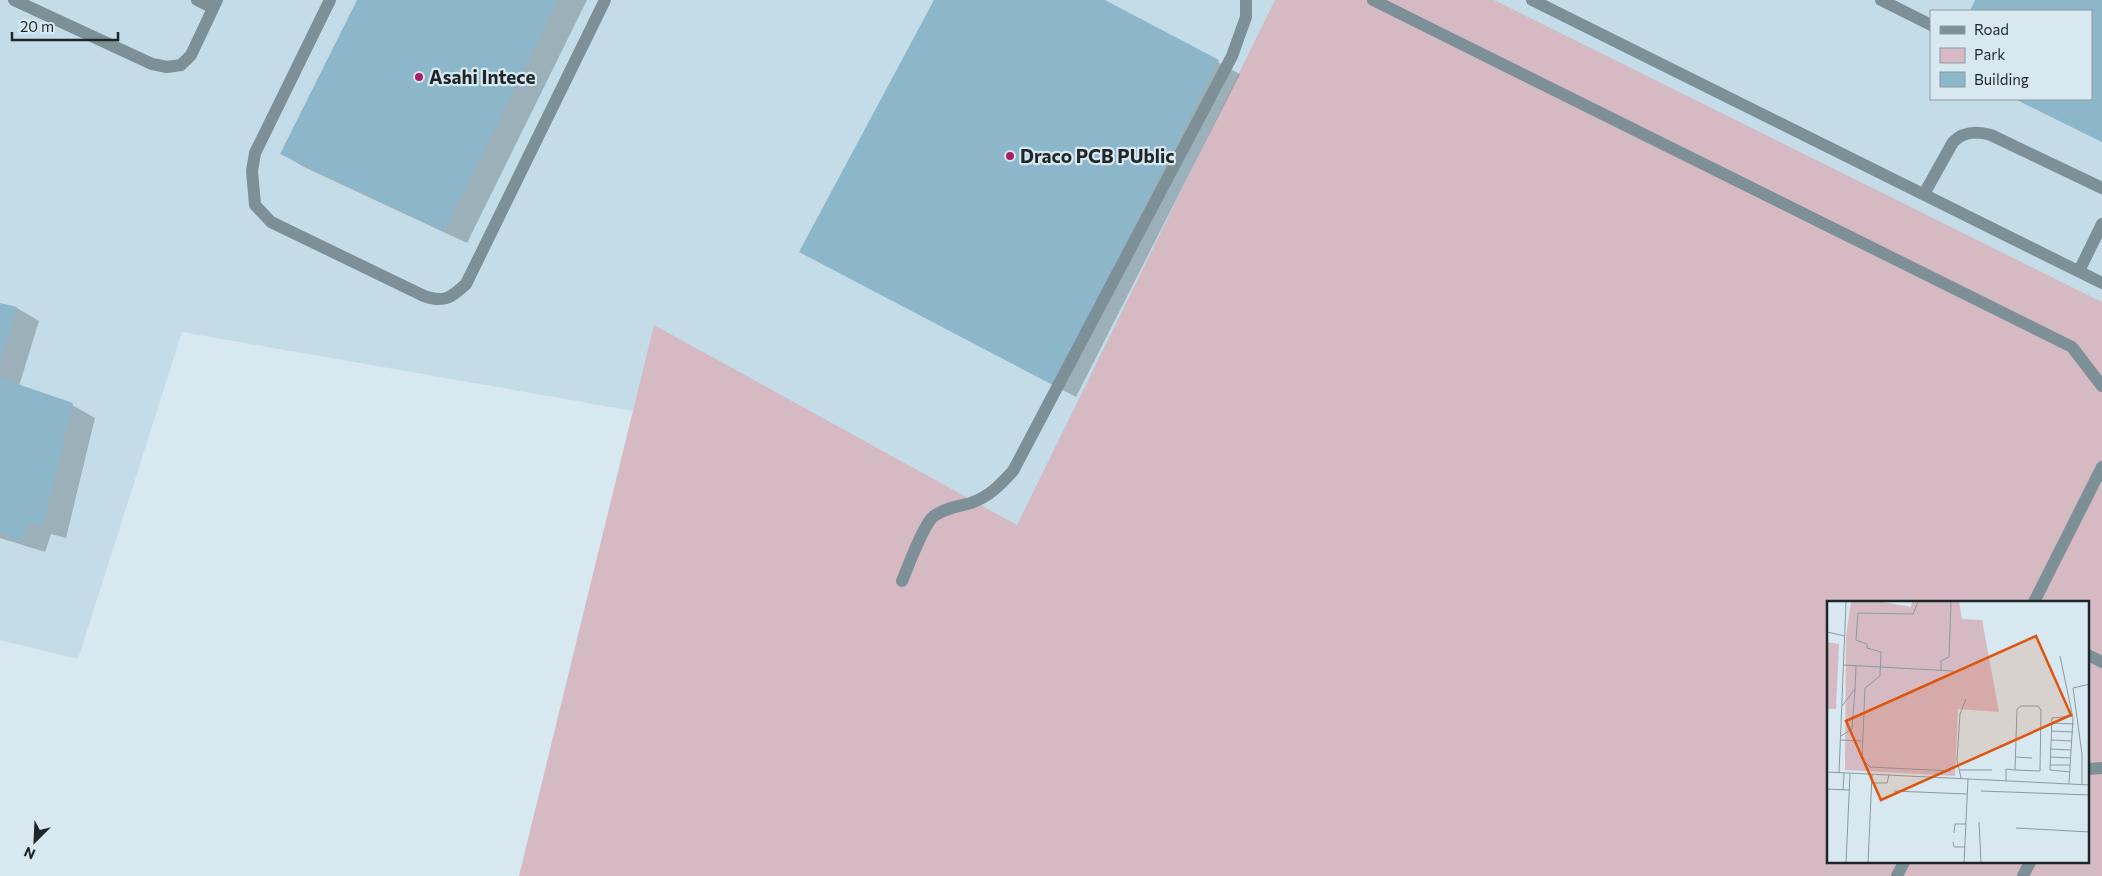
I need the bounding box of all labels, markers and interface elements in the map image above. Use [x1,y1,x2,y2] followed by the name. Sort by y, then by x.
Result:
[12,10,119,42] scale bar
[1930,10,2092,100] legend
[20,17,54,35] text: 20 m
[1974,20,2009,38] text: Road
[1974,45,2005,63] text: Park
[429,65,536,88] place label: Asahi Intece
[1974,70,2029,88] text: Building
[413,71,425,83] marker: Asahi Intece
[1020,144,1174,167] place label: Draco PCB PUblic
[1004,150,1016,162] marker: Draco PCB PUblic
[1827,601,2090,864] inset map
[10,816,60,866] north arrow
[21,843,38,863] text: N

